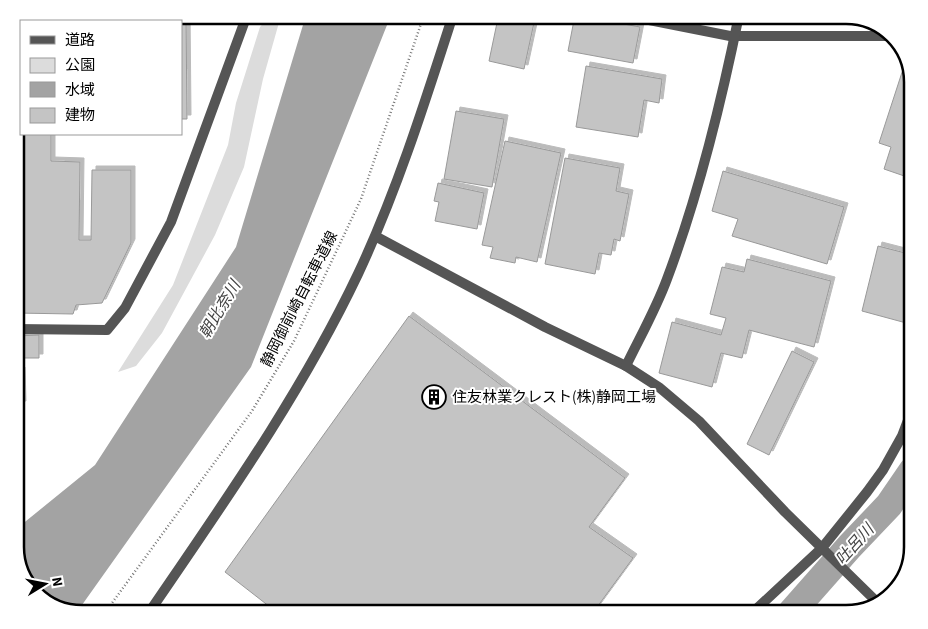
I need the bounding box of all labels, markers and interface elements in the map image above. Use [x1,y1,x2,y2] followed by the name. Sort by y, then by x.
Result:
[20,20,182,135] legend
[65,30,95,51] text: 道路
[65,55,95,76] text: 公園
[65,80,95,101] text: 水域
[65,105,95,126] text: 建物
[256,228,343,371] street label: 静岡御前崎自転車道線
[194,275,247,343] water label: 朝比奈川
[421,384,447,410] building icon: 住友林業クレスト(株)静岡工場
[452,387,656,408] place label: 住友林業クレスト(株)静岡工場
[831,518,880,570] water label: 吐呂川
[20,559,70,609] north arrow
[46,576,67,588] text: N

